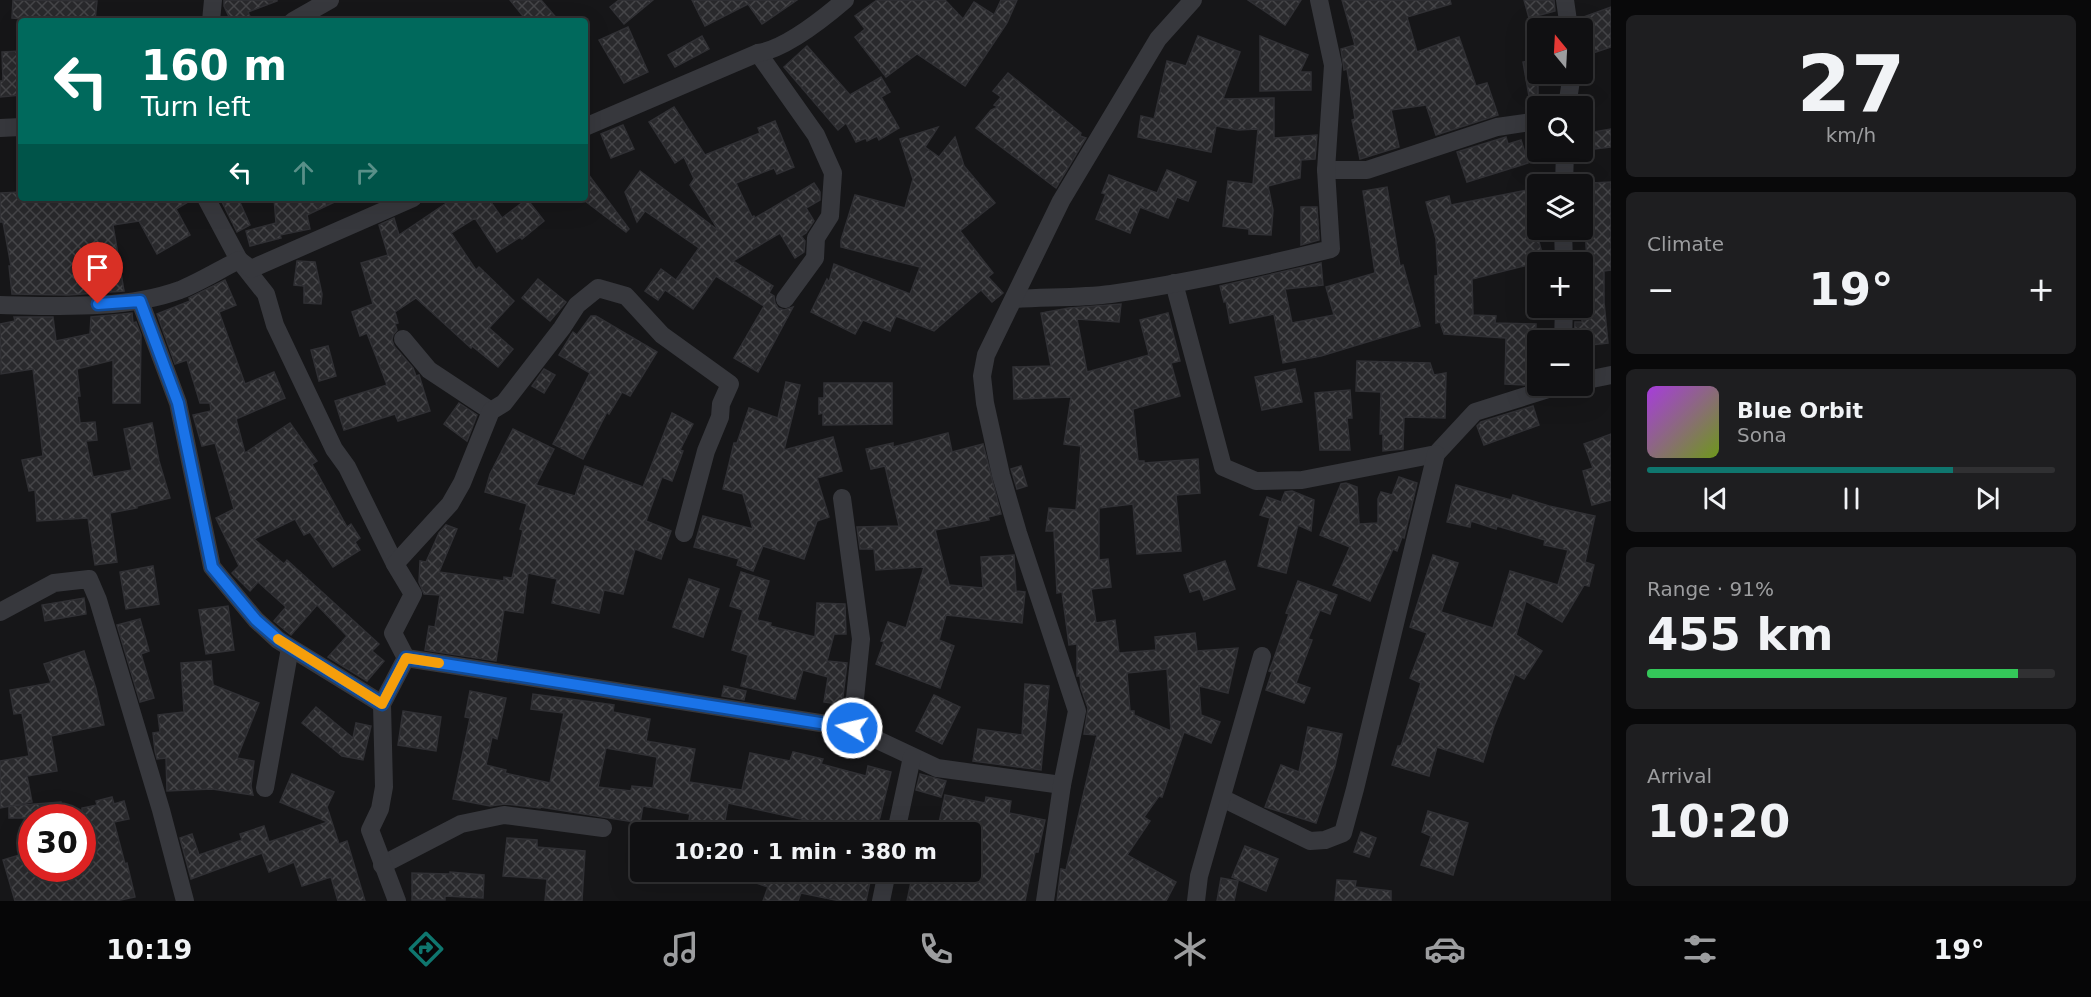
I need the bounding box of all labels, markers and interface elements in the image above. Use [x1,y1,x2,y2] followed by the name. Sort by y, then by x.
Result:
[1527,18,1593,84] north arrow
[1527,18,1593,396] map controls
[1797,39,1905,129] text: 27
[141,41,287,90] text: 160 m
[42,42,120,120] icon: left
[141,91,251,122] text: Turn left
[1527,96,1593,162] button: search
[1826,123,1876,147] text: km/h
[224,156,257,189] icon: left
[287,156,320,189] icon: ahead
[350,156,383,189] icon: right
[1527,174,1593,240] button: layers
[1647,232,1724,256] text: Climate
[72,242,123,304] pin
[81,251,114,284] icon: arrive
[1527,252,1593,318] button: +
[1808,263,1894,316] text: 19°
[1647,270,1675,309] text: −
[2027,270,2055,309] text: +
[1527,330,1593,396] button: −
[1737,398,1863,423] text: Blue Orbit
[1737,423,1787,447] text: Sona
[1699,482,1732,515] icon: previous
[1835,482,1868,515] icon: pause
[1971,482,2004,515] icon: next
[1647,577,1774,601] text: Range · 91%
[1647,608,1833,661] text: 455 km
[820,696,884,760] position arrow
[1647,764,1712,788] text: Arrival
[1647,795,1790,848] text: 10:20
[18,804,96,882] speed limit sign: 30
[674,839,937,864] text: 10:20 · 1 min · 380 m
[405,928,447,970] icon: directions
[660,928,702,970] icon: music
[915,928,957,970] icon: phone
[1169,928,1211,970] icon: climate
[1424,928,1466,970] icon: car
[1679,928,1721,970] icon: filters
[106,934,192,965] text: 10:19
[1933,934,1985,965] text: 19°

